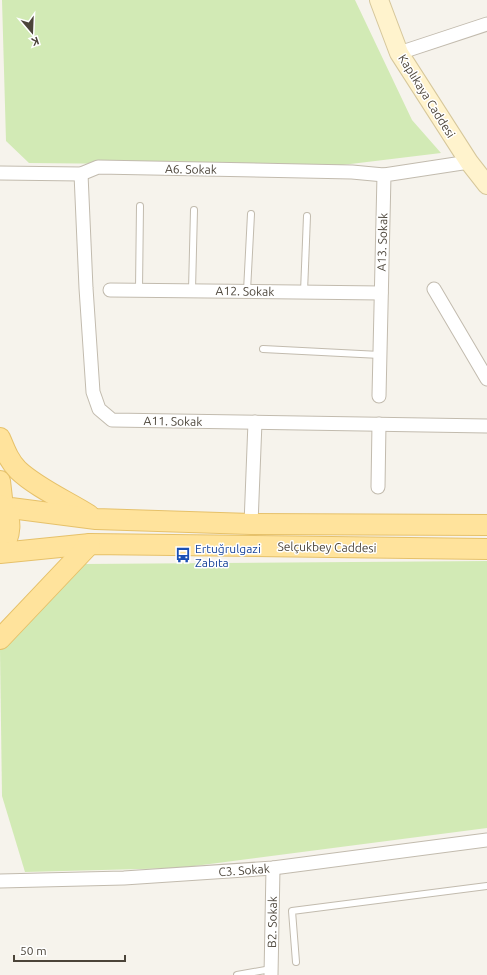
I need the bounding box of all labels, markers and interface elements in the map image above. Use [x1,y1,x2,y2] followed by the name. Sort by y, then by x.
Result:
[12,12,52,52] north arrow
[29,35,41,49] text: K
[396,52,458,140] street label: Kaplıkaya Caddesi
[165,162,217,176] street label: A6. Sokak
[374,212,390,272] street label: A13. Sokak
[216,284,274,298] street label: A12. Sokak
[144,414,202,428] street label: A11. Sokak
[277,540,377,554] street label: Selçukbey Caddesi
[195,542,261,569] place label: Ertuğrulgazi Zabıta
[174,546,192,564] bus stop icon: Ertuğrulgazi Zabıta
[218,862,270,878] street label: C3. Sokak
[265,896,279,948] street label: B2. Sokak
[14,937,125,963] scale bar
[20,944,47,957] text: 50 m

